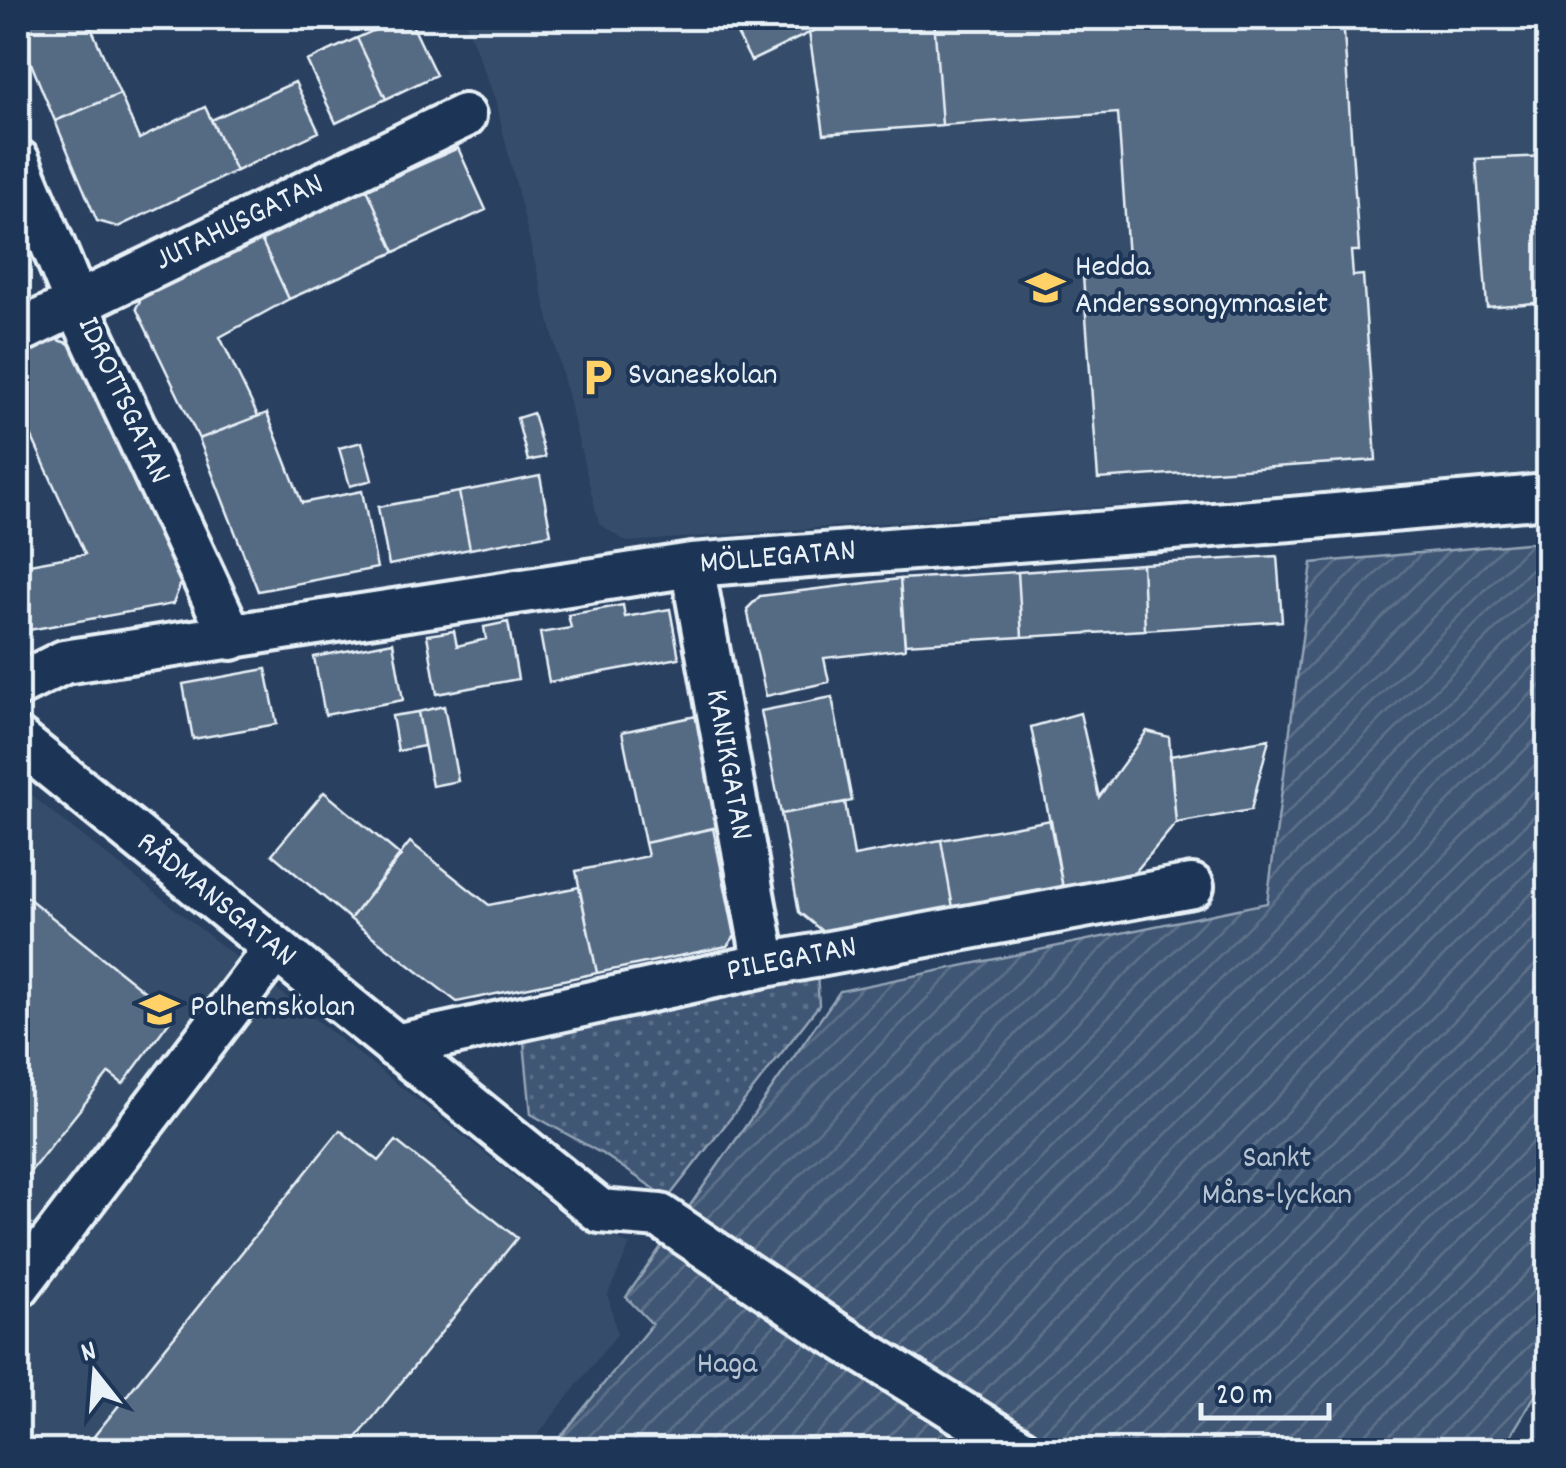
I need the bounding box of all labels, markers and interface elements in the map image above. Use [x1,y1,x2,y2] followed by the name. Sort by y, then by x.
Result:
[148,163,332,285] street label: JUTAHUSGATAN
[1075,246,1328,329] place label: Hedda Anderssongymnasiet
[1024,266,1066,308] school or university icon: Hedda Anderssongymnasiet
[63,310,181,492] street label: IDROTTSGATAN
[628,354,778,400] place label: Svaneskolan
[577,356,619,398] parking icon: Svaneskolan
[698,529,858,589] street label: MÖLLEGATAN
[691,686,763,844] street label: KANIKGATAN
[125,822,305,980] street label: RÅDMANSGATAN
[723,926,861,996] street label: PILEGATAN
[190,986,355,1032] place label: Polhemskolan
[139,988,181,1030] school or university icon: Polhemskolan
[1202,1137,1352,1220] park label: Sankt Måns-lyckan
[45,1323,145,1423] north arrow
[77,1333,102,1375] text: N
[697,1343,758,1389] park label: Haga
[1201,1358,1328,1420] scale bar
[1216,1376,1273,1419] text: 20 m

